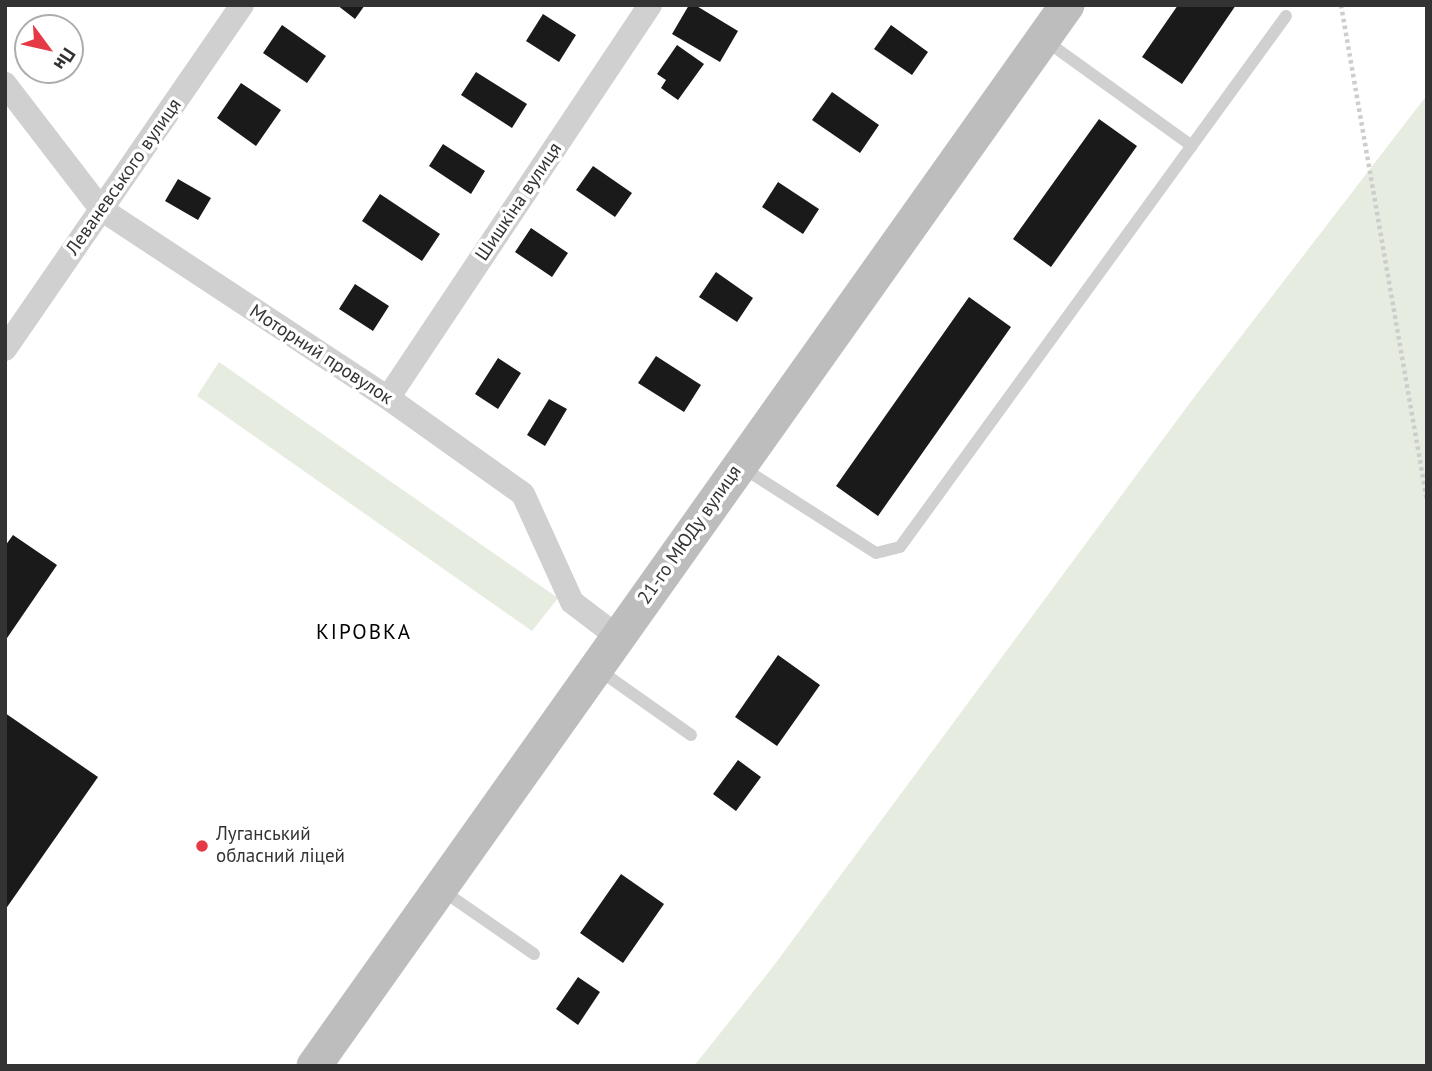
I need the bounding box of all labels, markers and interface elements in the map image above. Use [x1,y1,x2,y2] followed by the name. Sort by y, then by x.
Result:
[14,14,84,84] north arrow
[49,43,81,75] text: Пн
[61,94,187,260] street label: Леваневського вулиця
[471,139,567,265] street label: Шишкіна вулиця
[245,300,397,410] street label: Моторний провулок
[634,461,746,609] street label: 21-го МЮДу вулиця
[317,620,411,646] district label: КІРОВКА
[216,824,345,868] place label: Луганський обласний ліцей
[194,838,210,854] marker: Луганський обласний ліцей

